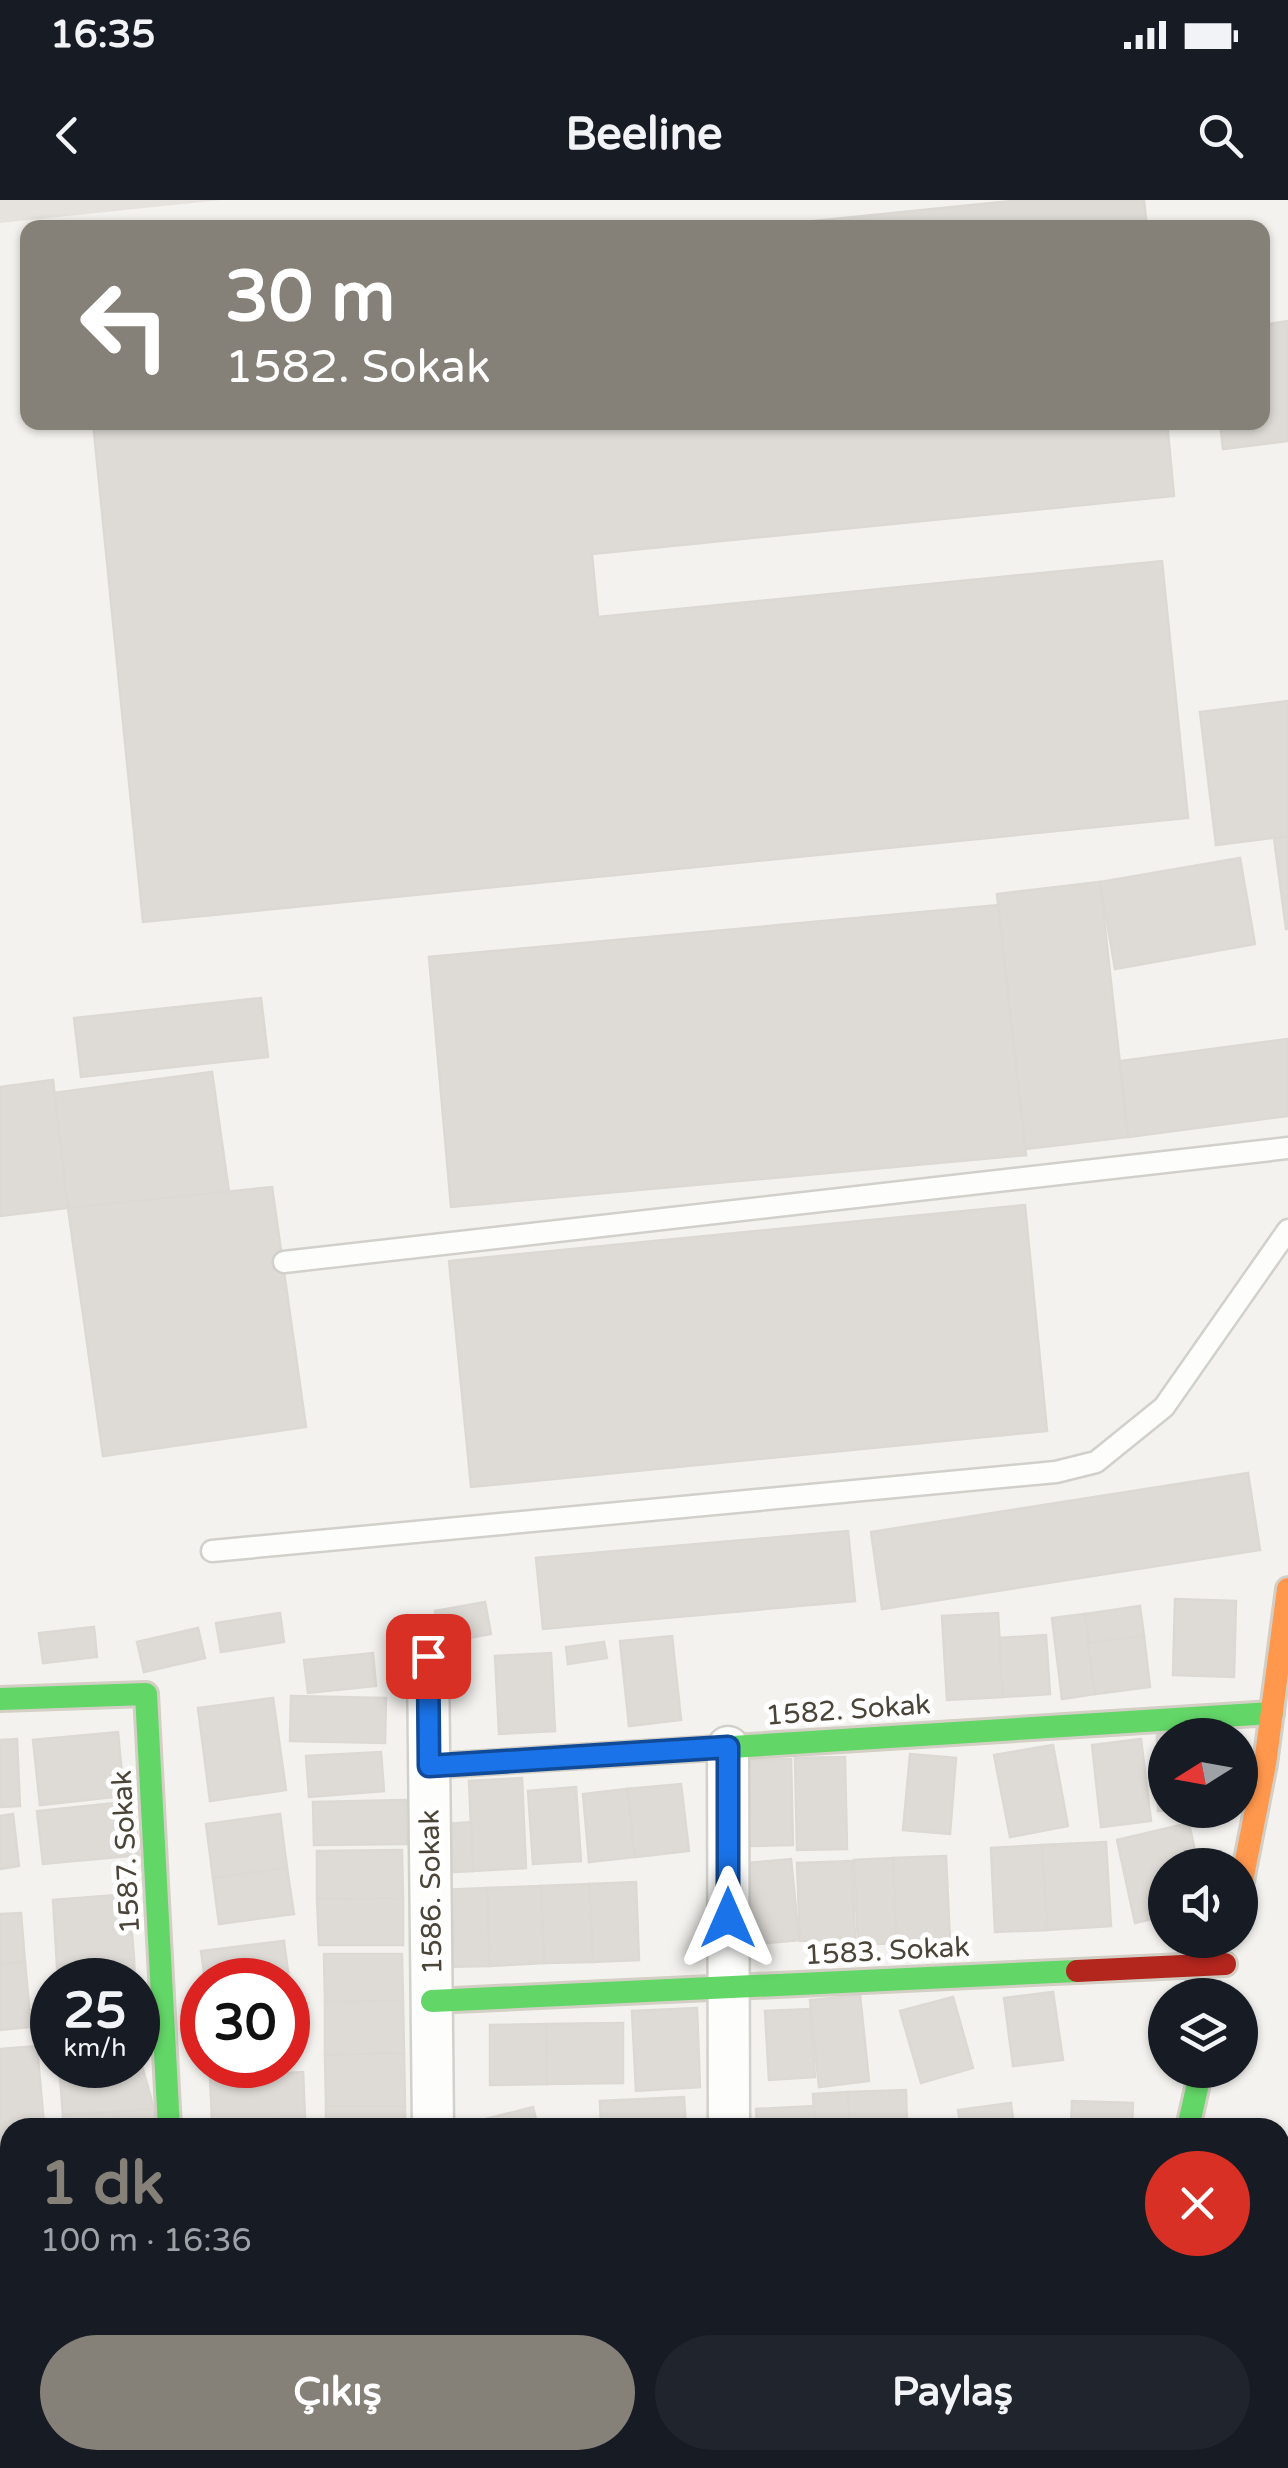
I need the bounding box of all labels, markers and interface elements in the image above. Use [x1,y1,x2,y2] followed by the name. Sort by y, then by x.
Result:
[50,12,155,58] text: 16:35
[40,108,95,163] icon: back
[565,108,723,162] text: Beeline
[1193,108,1248,163] icon: search
[225,256,395,340] text: 30 m
[60,260,190,390] icon: left
[225,341,490,395] text: 1582. Sokak
[386,1614,471,1699] pin
[401,1629,456,1684] icon: arrive
[765,1687,932,1733] street label: 1582. Sokak
[1148,1718,1258,1828] north arrow
[1148,1718,1258,2088] map controls
[105,1769,147,1935] street label: 1587. Sokak
[413,1809,449,1975] street label: 1586. Sokak
[1148,1848,1258,1958] button: sound
[676,1866,780,1970] position arrow
[804,1930,970,1972] street label: 1583. Sokak
[180,1958,310,2088] speed limit sign: 30
[1148,1978,1258,2088] button: layers
[64,1981,126,2041] text: 25
[64,2033,126,2063] text: km/h
[40,2148,164,2220] text: 1 dk
[1145,2151,1250,2256] button: close
[40,2222,252,2260] text: 100 m · 16:36
[40,2335,635,2450] button: Çıkış
[655,2335,1250,2450] button: Paylaş

